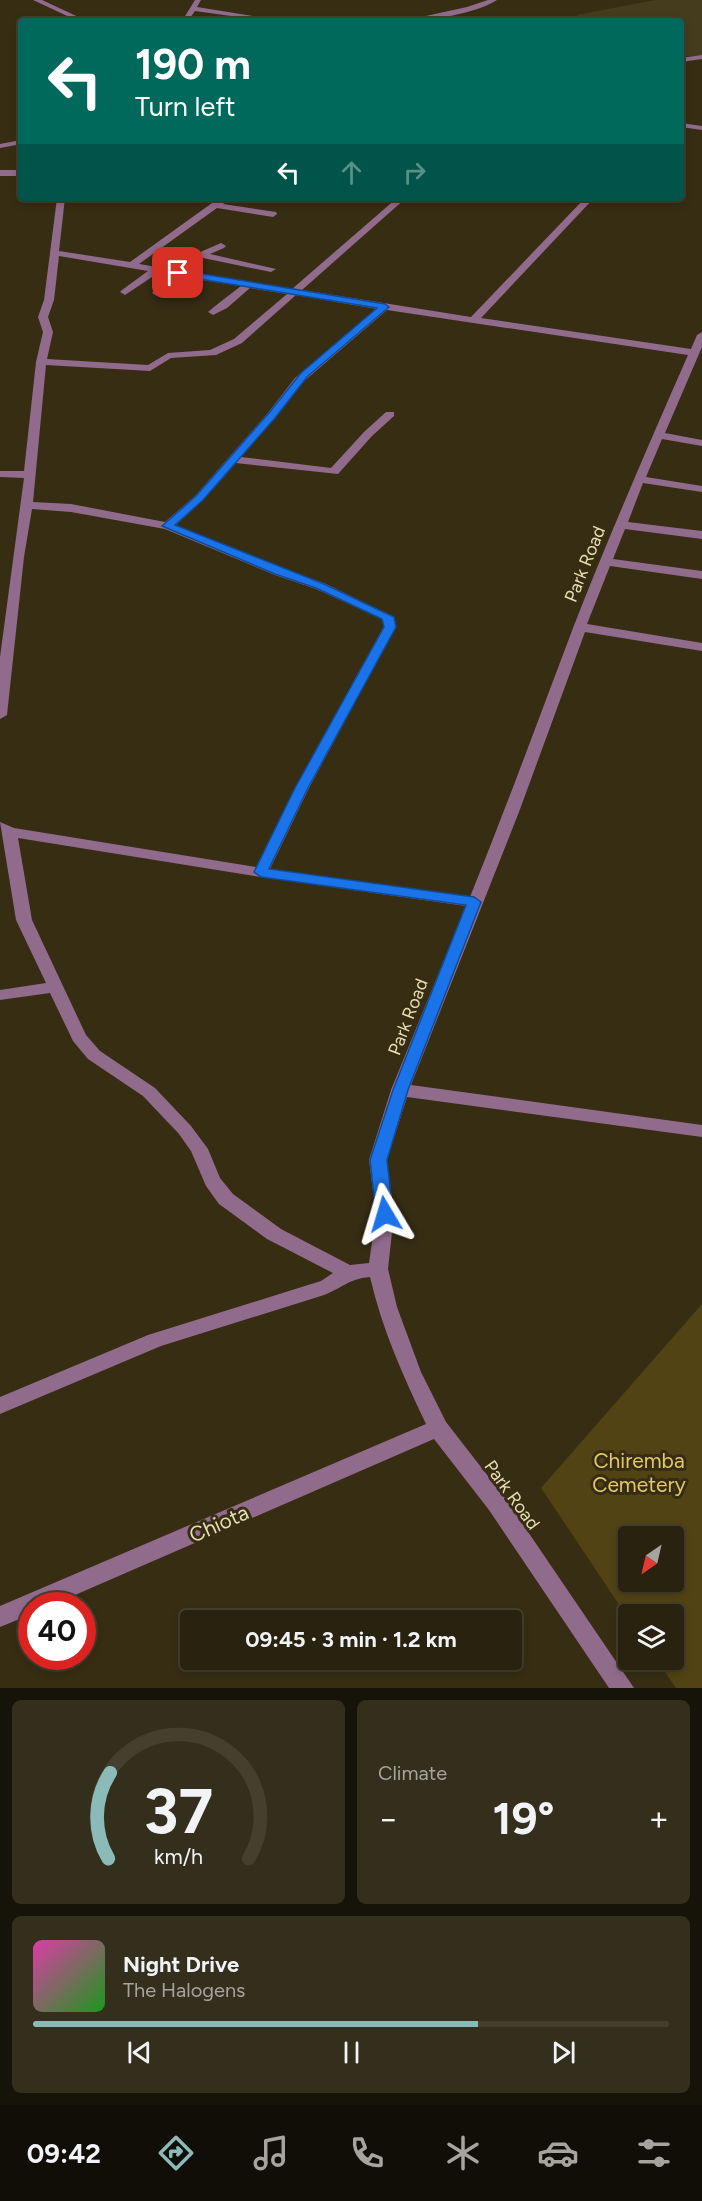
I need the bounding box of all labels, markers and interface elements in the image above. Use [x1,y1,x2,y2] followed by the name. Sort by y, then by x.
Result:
[135,39,251,90] text: 190 m
[36,42,114,120] icon: left
[135,90,235,123] text: Turn left
[272,156,305,189] icon: left
[335,156,368,189] icon: ahead
[398,156,431,189] icon: right
[152,247,203,298] pin
[161,256,194,289] icon: arrive
[560,523,610,605] street label: Park Road
[383,976,433,1058] street label: Park Road
[353,1182,417,1246] position arrow
[592,1448,686,1497] park label: Chiremba Cemetery
[480,1456,544,1534] street label: Park Road
[185,1499,252,1548] street label: Chiota
[618,1526,684,1592] north arrow
[618,1526,684,1670] map controls
[18,1592,96,1670] speed limit sign: 40
[618,1604,684,1670] button: layers
[245,1626,457,1653] text: 09:45 · 3 min · 1.2 km
[378,1761,447,1785] text: Climate
[144,1774,213,1849] text: 37
[492,1791,555,1845] text: 19°
[378,1799,399,1838] text: −
[648,1799,669,1838] text: +
[154,1844,203,1869] text: km/h
[123,1951,239,1978] text: Night Drive
[123,1978,245,2002] text: The Halogens
[123,2036,156,2069] icon: previous
[335,2036,368,2069] icon: pause
[547,2036,580,2069] icon: next
[155,2132,197,2174] icon: directions
[250,2132,292,2174] icon: music
[346,2132,388,2174] icon: phone
[442,2132,484,2174] icon: climate
[537,2132,579,2174] icon: car
[633,2132,675,2174] icon: filters
[27,2137,101,2170] text: 09:42

